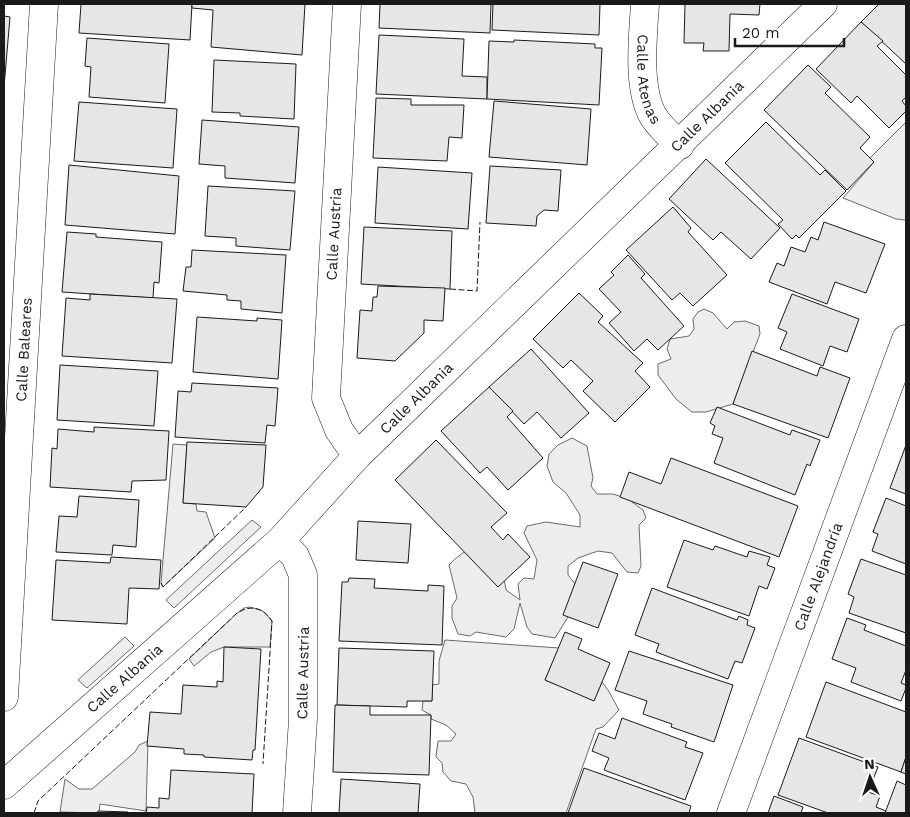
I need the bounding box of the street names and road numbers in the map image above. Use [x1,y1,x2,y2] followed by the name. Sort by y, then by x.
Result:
[633,34,665,128] street label: Calle Atenas
[667,76,748,156] street label: Calle Albania
[323,187,345,281] street label: Calle Austria
[12,297,36,402] street label: Calle Baleares
[376,358,457,438] street label: Calle Albania
[790,519,847,633] street label: Calle Alejandría
[293,626,313,720] street label: Calle Austria
[83,640,167,717] street label: Calle Albania

